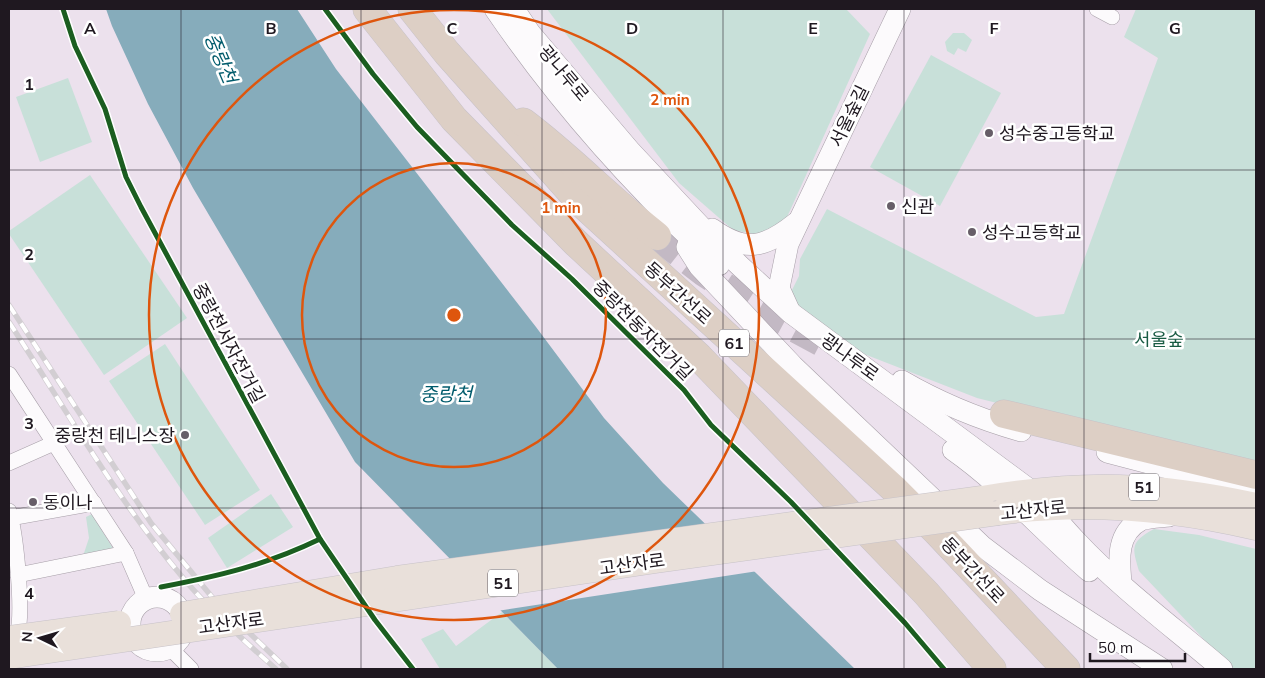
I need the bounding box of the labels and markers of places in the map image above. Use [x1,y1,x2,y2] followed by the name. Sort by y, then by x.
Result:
[999,122,1115,145] place label: 성수중고등학교
[983,127,995,139] marker: 성수중고등학교
[901,195,935,218] place label: 신관
[885,200,897,212] marker: 신관
[982,221,1081,244] place label: 성수고등학교
[966,226,978,238] marker: 성수고등학교
[445,306,463,324] centre of rings
[54,424,175,447] place label: 중랑천 테니스장
[179,429,191,441] marker: 중랑천 테니스장
[43,491,93,514] place label: 동이나
[27,496,39,508] marker: 동이나

